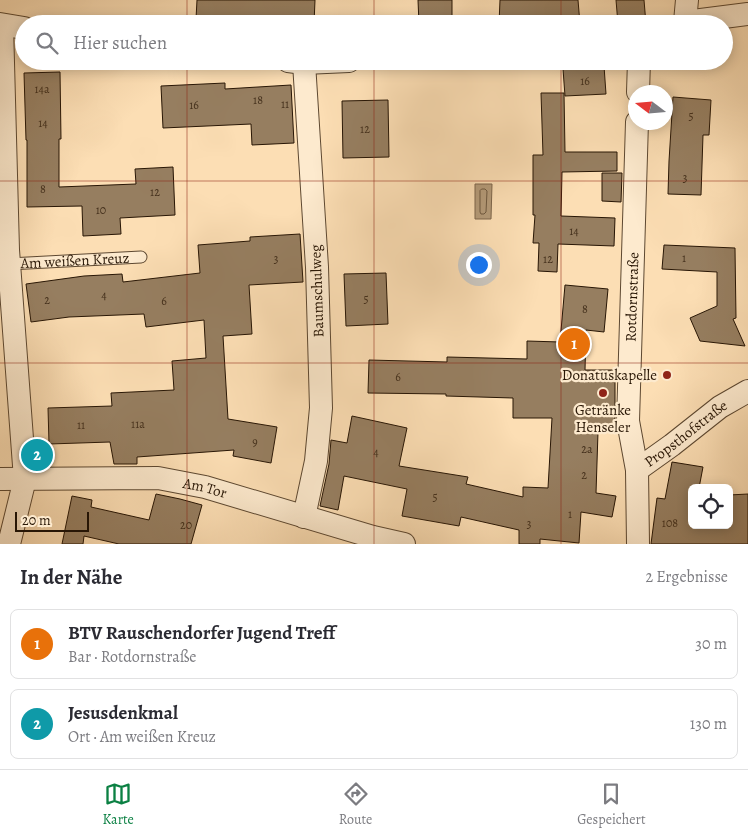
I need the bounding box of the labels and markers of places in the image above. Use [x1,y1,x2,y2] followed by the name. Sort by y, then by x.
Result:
[558,325,590,363] pin: 1
[562,365,657,385] place label: Donatuskapelle
[661,369,673,381] marker: Donatuskapelle
[597,387,609,399] marker: Getränke Henseler
[575,400,631,437] place label: Getränke Henseler
[21,436,53,474] pin: 2

